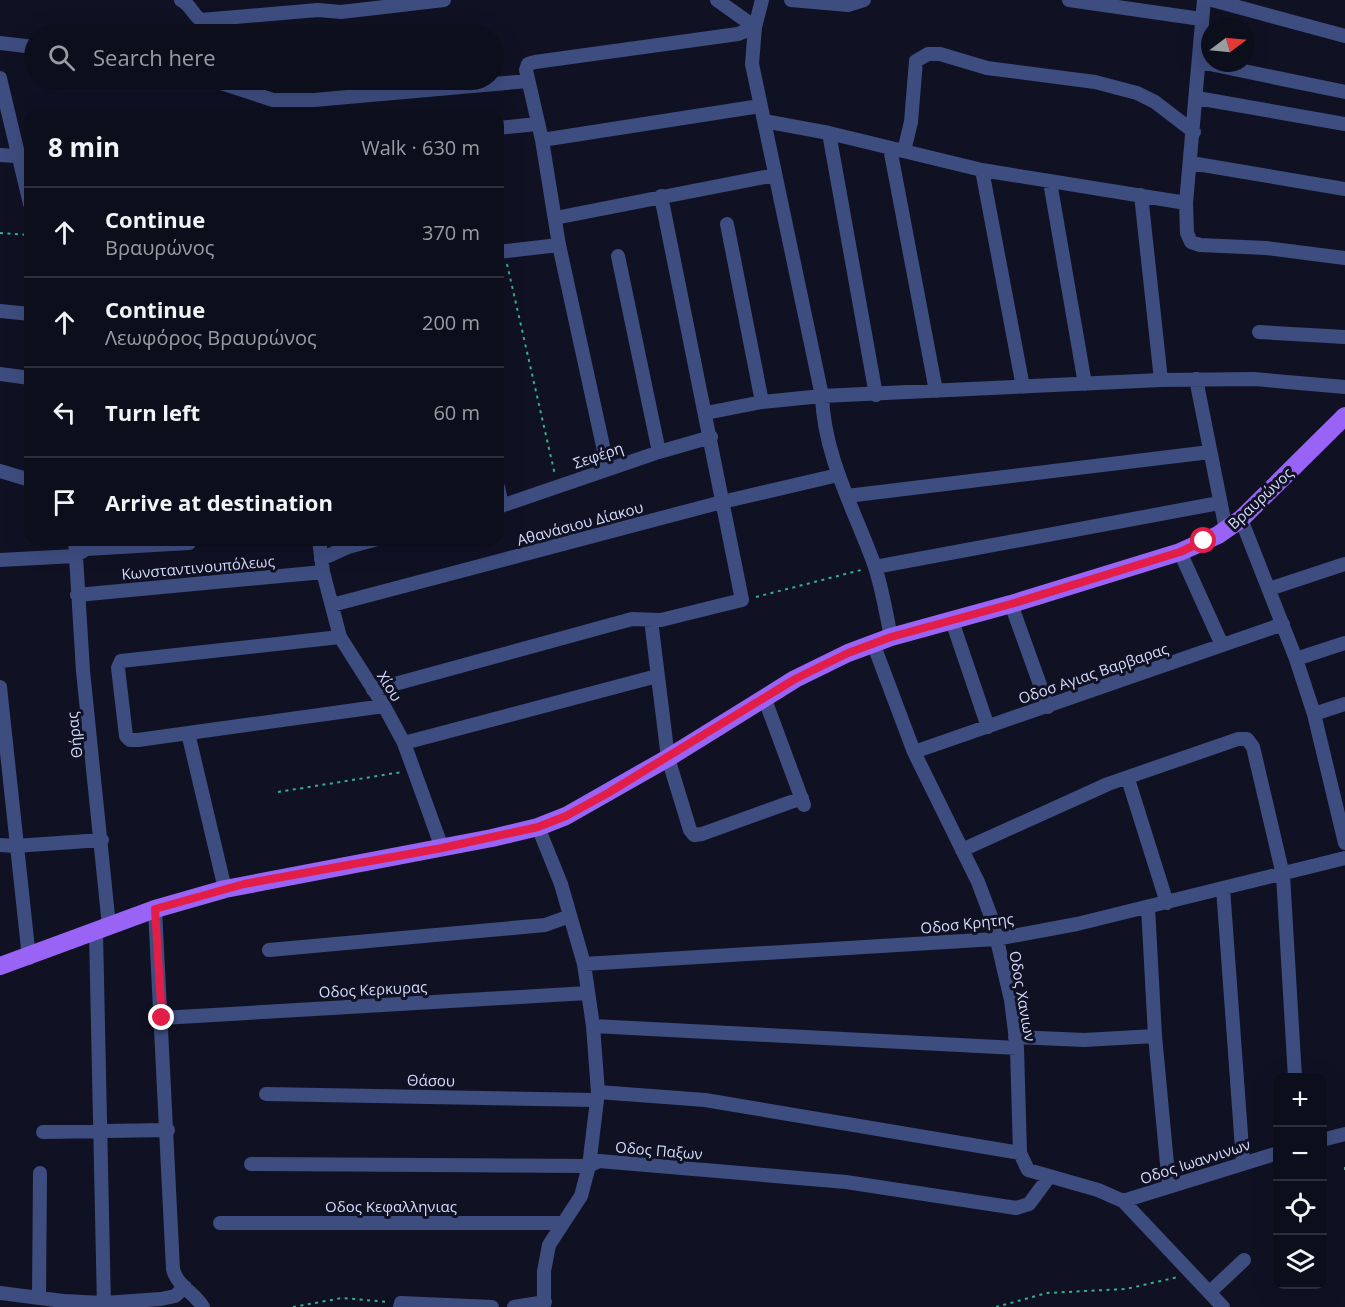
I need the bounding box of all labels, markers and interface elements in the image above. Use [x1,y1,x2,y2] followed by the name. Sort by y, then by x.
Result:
[1201,18,1255,72] north arrow
[24,24,504,90] search box
[45,41,78,74] icon: search
[93,42,216,72] text: Search here
[48,129,120,165] text: 8 min
[361,134,480,161] text: Walk · 630 m
[105,204,205,234] text: Continue
[48,216,81,249] icon: ahead
[422,219,480,246] text: 370 m
[105,234,214,261] text: Βραυρώνος
[105,294,205,324] text: Continue
[48,306,81,339] icon: ahead
[422,309,480,336] text: 200 m
[105,324,317,351] text: Λεωφόρος Βραυρώνος
[48,396,81,429] icon: left
[105,397,200,427] text: Turn left
[433,399,480,426] text: 60 m
[570,437,626,473] street label: Σεφέρη
[1223,463,1297,533] street label: Βραυρώνος
[48,486,81,519] icon: arrive
[105,487,333,517] text: Arrive at destination
[515,497,645,549] street label: Αθανάσιου Δίακου
[1190,527,1216,553] route start
[121,550,275,584] street label: Κωνσταντινουπόλεως
[1015,638,1171,708] street label: Οδοσ Αγιας Βαρβαρας
[373,667,407,705] street label: Χίου
[62,711,86,759] street label: Θήρας
[919,908,1015,938] street label: Οδοσ Κρητης
[1005,949,1041,1043] street label: Οδος Χανιων
[318,976,428,1002] street label: Οδος Κερκυρας
[148,1004,174,1030] route end
[407,1070,455,1090] street label: Θάσου
[1273,1073,1327,1289] map controls
[1273,1073,1327,1127] button: +
[1273,1127,1327,1181] button: −
[1137,1134,1253,1188] street label: Οδος Ιωαννινων
[614,1136,704,1164] street label: Οδος Παξων
[1273,1181,1327,1235] button: locate
[325,1196,457,1216] street label: Οδος Κεφαλληνιας
[1273,1235,1327,1289] button: layers

